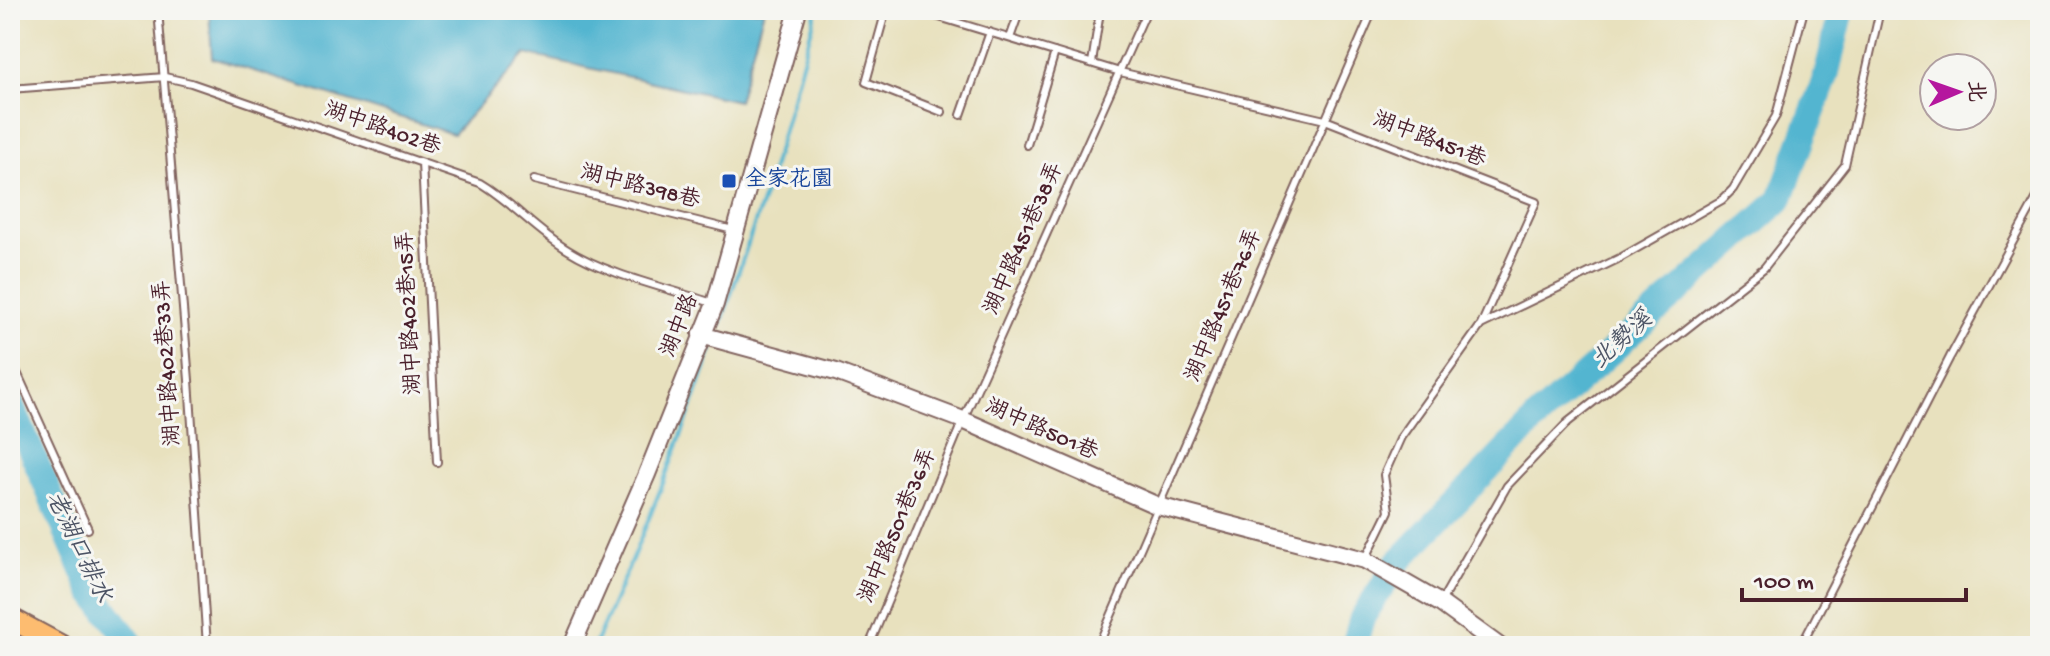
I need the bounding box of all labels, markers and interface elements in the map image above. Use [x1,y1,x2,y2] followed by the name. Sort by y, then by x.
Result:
[1918,52,1998,132] north arrow
[1961,80,1987,103] text: 北
[320,96,444,162] street label: 湖中路402巷
[1369,106,1490,174] street label: 湖中路451巷
[978,158,1070,319] street label: 湖中路451巷38弄
[577,159,703,215] street label: 湖中路398巷
[745,166,833,194] place label: 全家花園
[720,172,738,190] marker: 全家花園
[1179,225,1269,386] street label: 湖中路451巷76弄
[392,230,428,396] street label: 湖中路402巷15弄
[148,279,188,447] street label: 湖中路402巷33弄
[655,290,705,361] street label: 湖中路
[1586,304,1661,376] water label: 北勢溪
[980,393,1102,467] street label: 湖中路501巷
[853,444,943,607] street label: 湖中路501巷36弄
[38,487,118,609] water label: 老湖口排水
[1742,552,1966,602] scale bar
[1753,569,1814,598] text: 100 m

